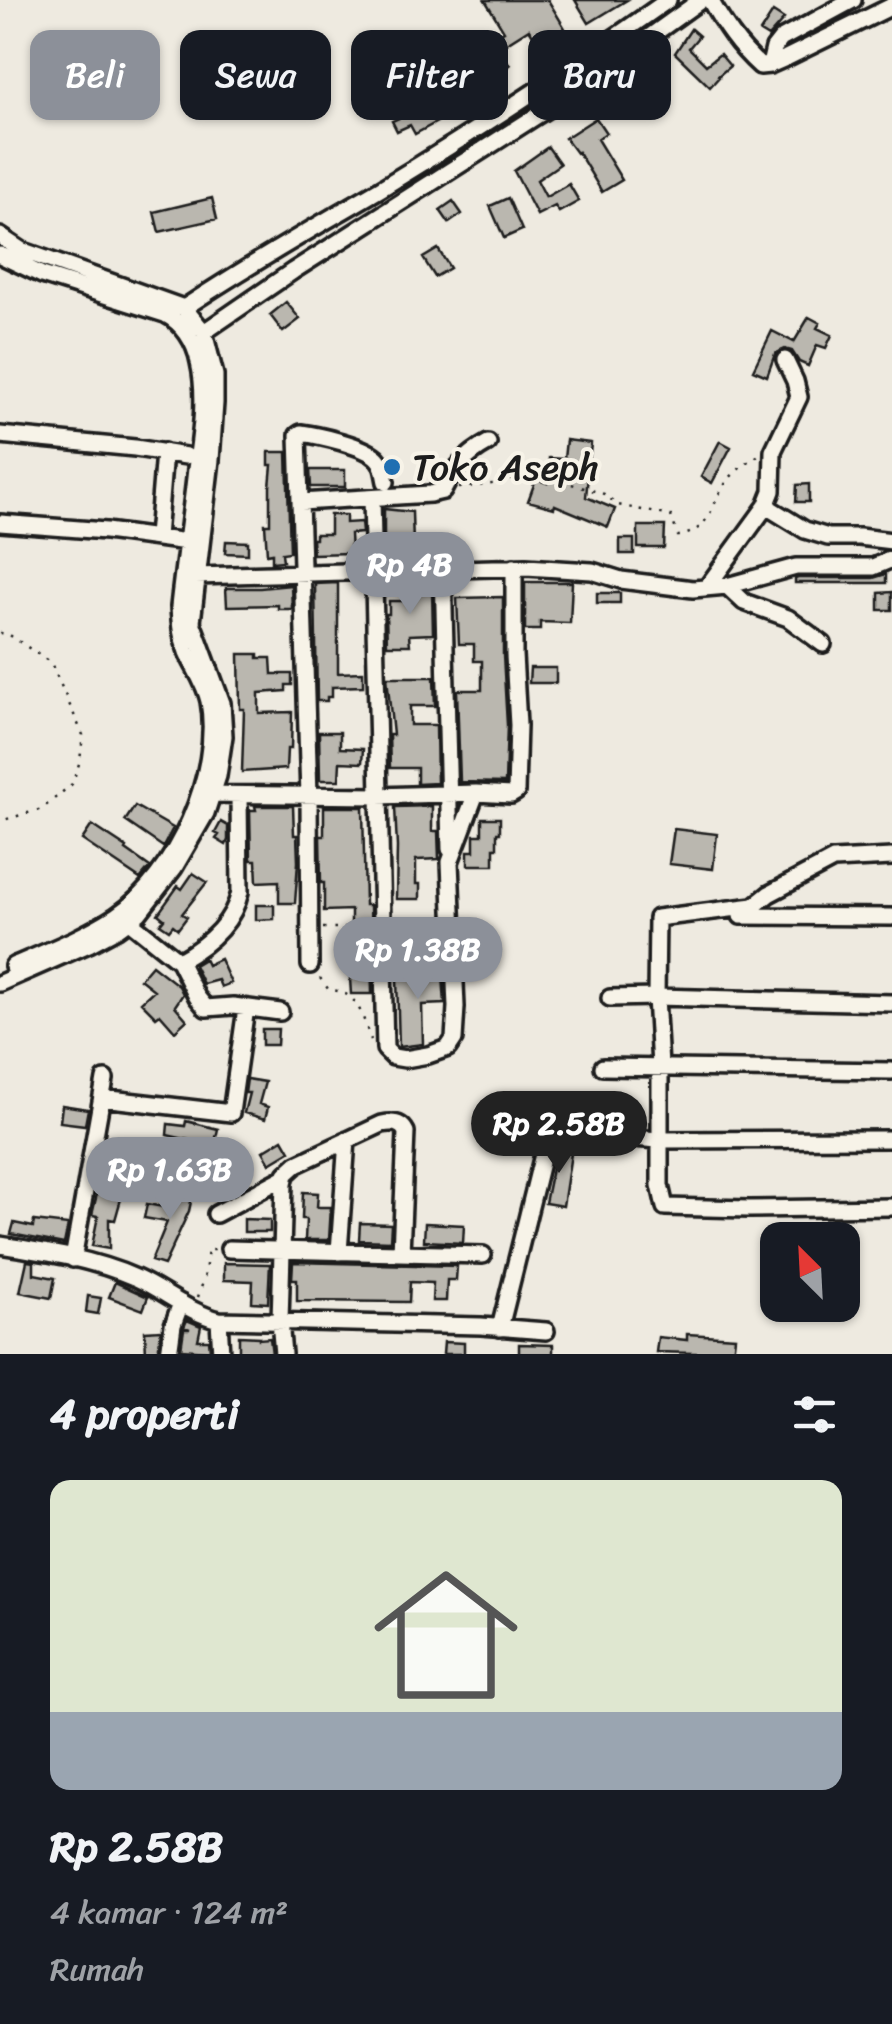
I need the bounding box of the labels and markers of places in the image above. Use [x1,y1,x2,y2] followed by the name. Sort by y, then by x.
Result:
[412,434,599,501] place label: Toko Aseph
[381,456,403,478] marker: Toko Aseph
[340,532,480,617] pin: Rp 4B
[315,917,521,1002] pin: Rp 1.38B
[456,1091,662,1176] pin: Rp 2.58B
[67,1137,273,1222] pin: Rp 1.63B

